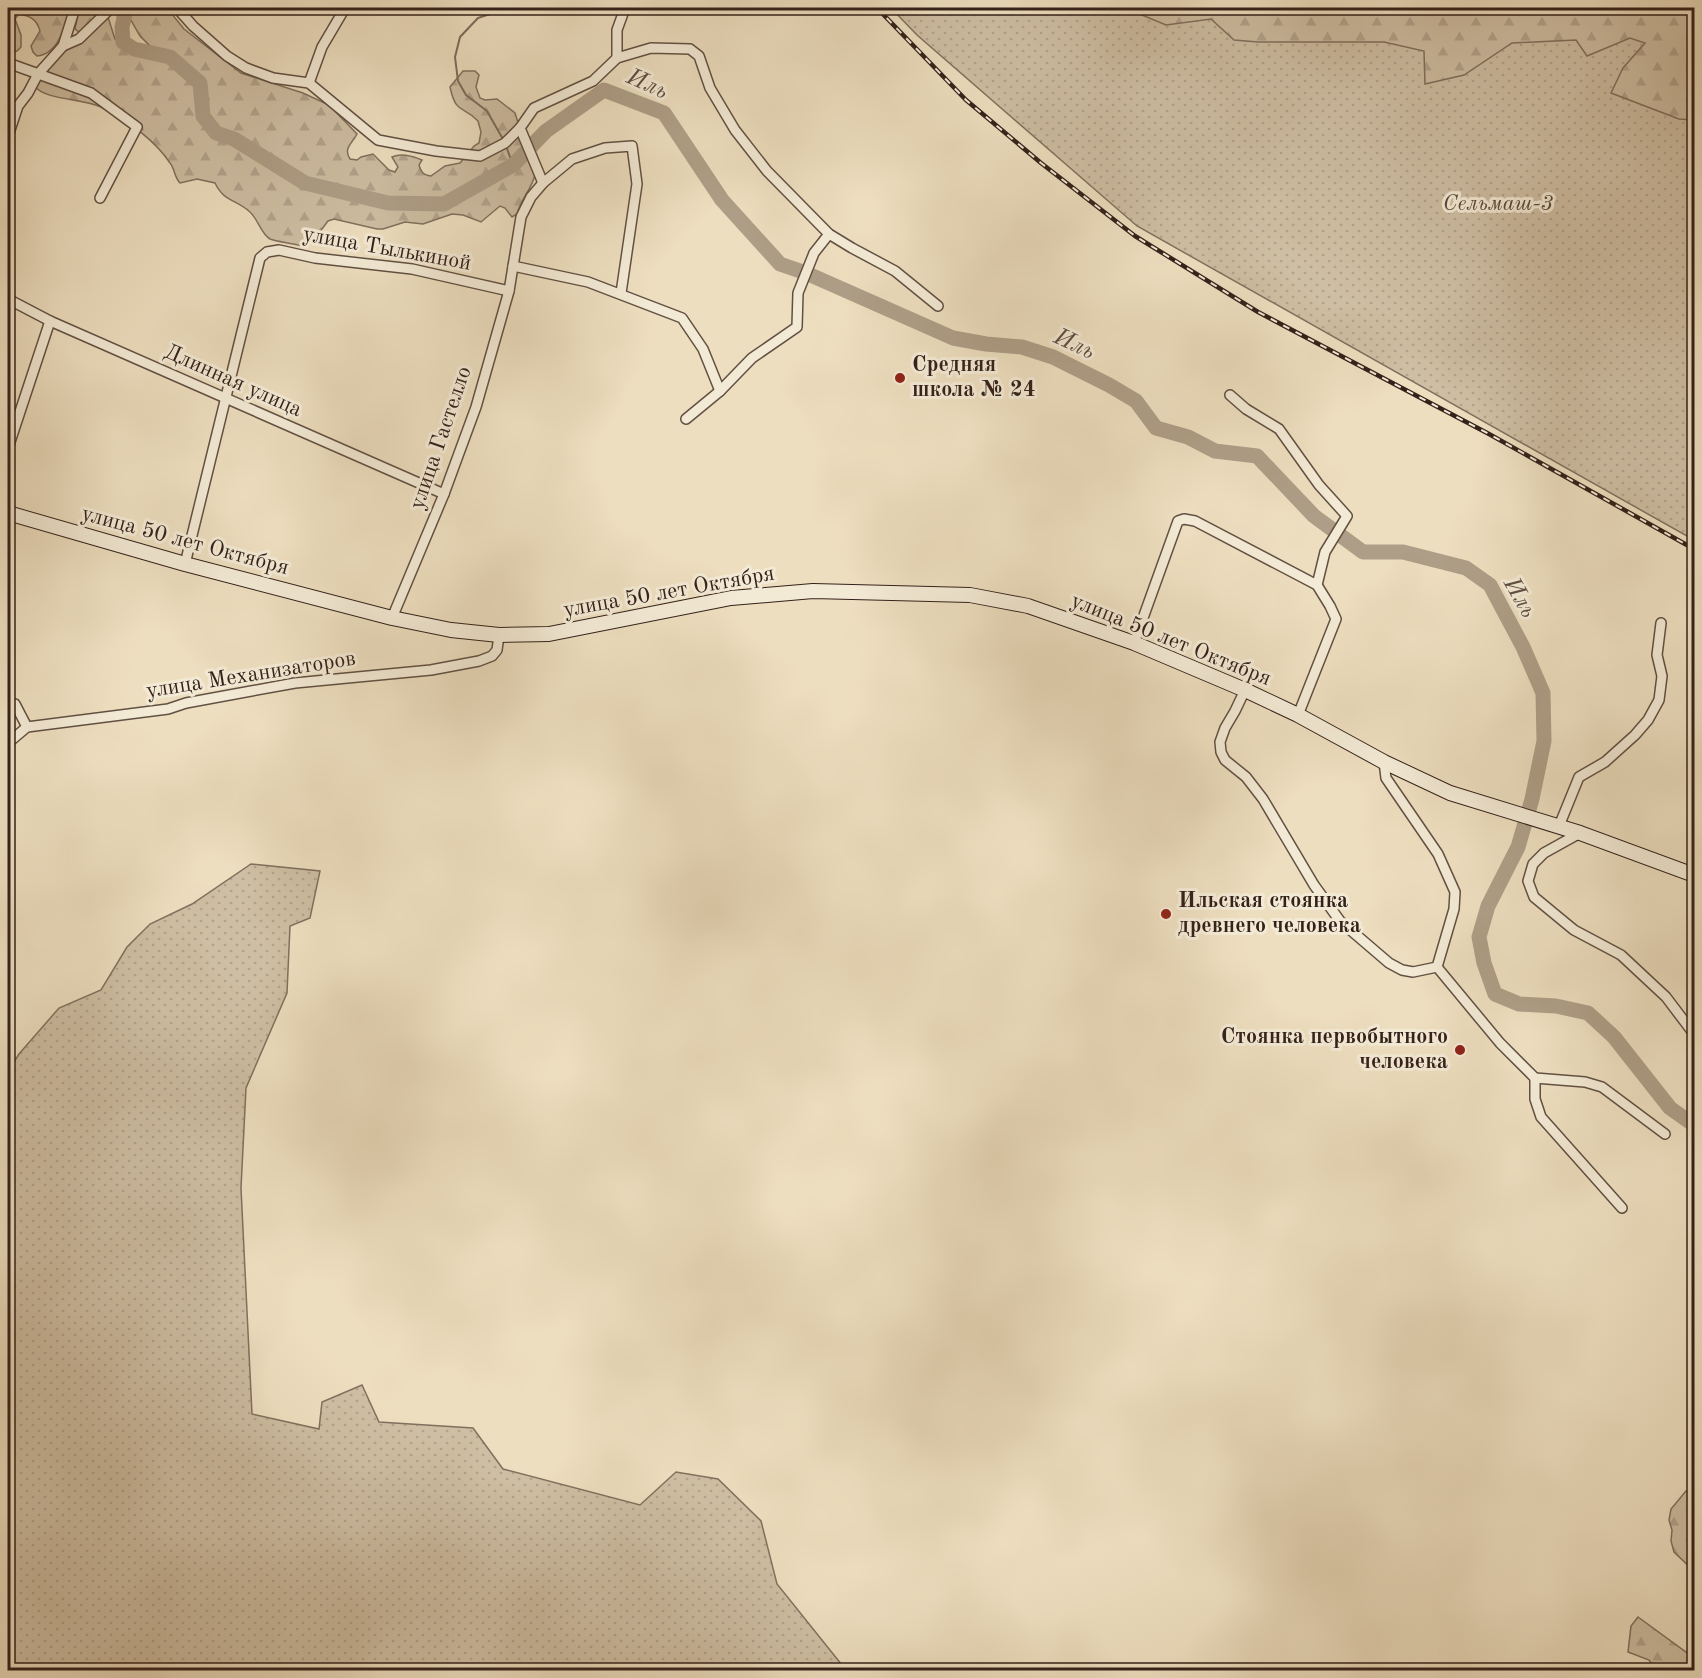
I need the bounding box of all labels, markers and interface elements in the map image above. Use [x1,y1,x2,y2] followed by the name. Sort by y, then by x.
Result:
[622,65,671,105] water label: Иль
[1443,193,1553,215] park label: Сельмаш-3
[301,223,473,275] street label: улица Тылькиной
[1049,325,1098,365] water label: Иль
[161,341,305,421] street label: Длинная улица
[912,354,1036,401] place label: Средняя школа № 24
[406,364,476,512] street label: улица Гастелло
[893,371,907,385] marker: Средняя школа № 24
[79,503,291,579] street label: улица 50 лет Октября
[562,563,776,621] street label: улица 50 лет Октября
[1497,573,1540,622] water label: Иль
[1068,590,1274,690] street label: улица 50 лет Октября
[145,648,357,702] street label: улица Механизаторов
[1178,890,1361,937] place label: Ильская стоянка древнего человека
[1159,907,1173,921] marker: Ильская стоянка древнего человека
[1221,1026,1448,1073] place label: Стоянка первобытного человека
[1453,1043,1467,1057] marker: Стоянка первобытного человека

